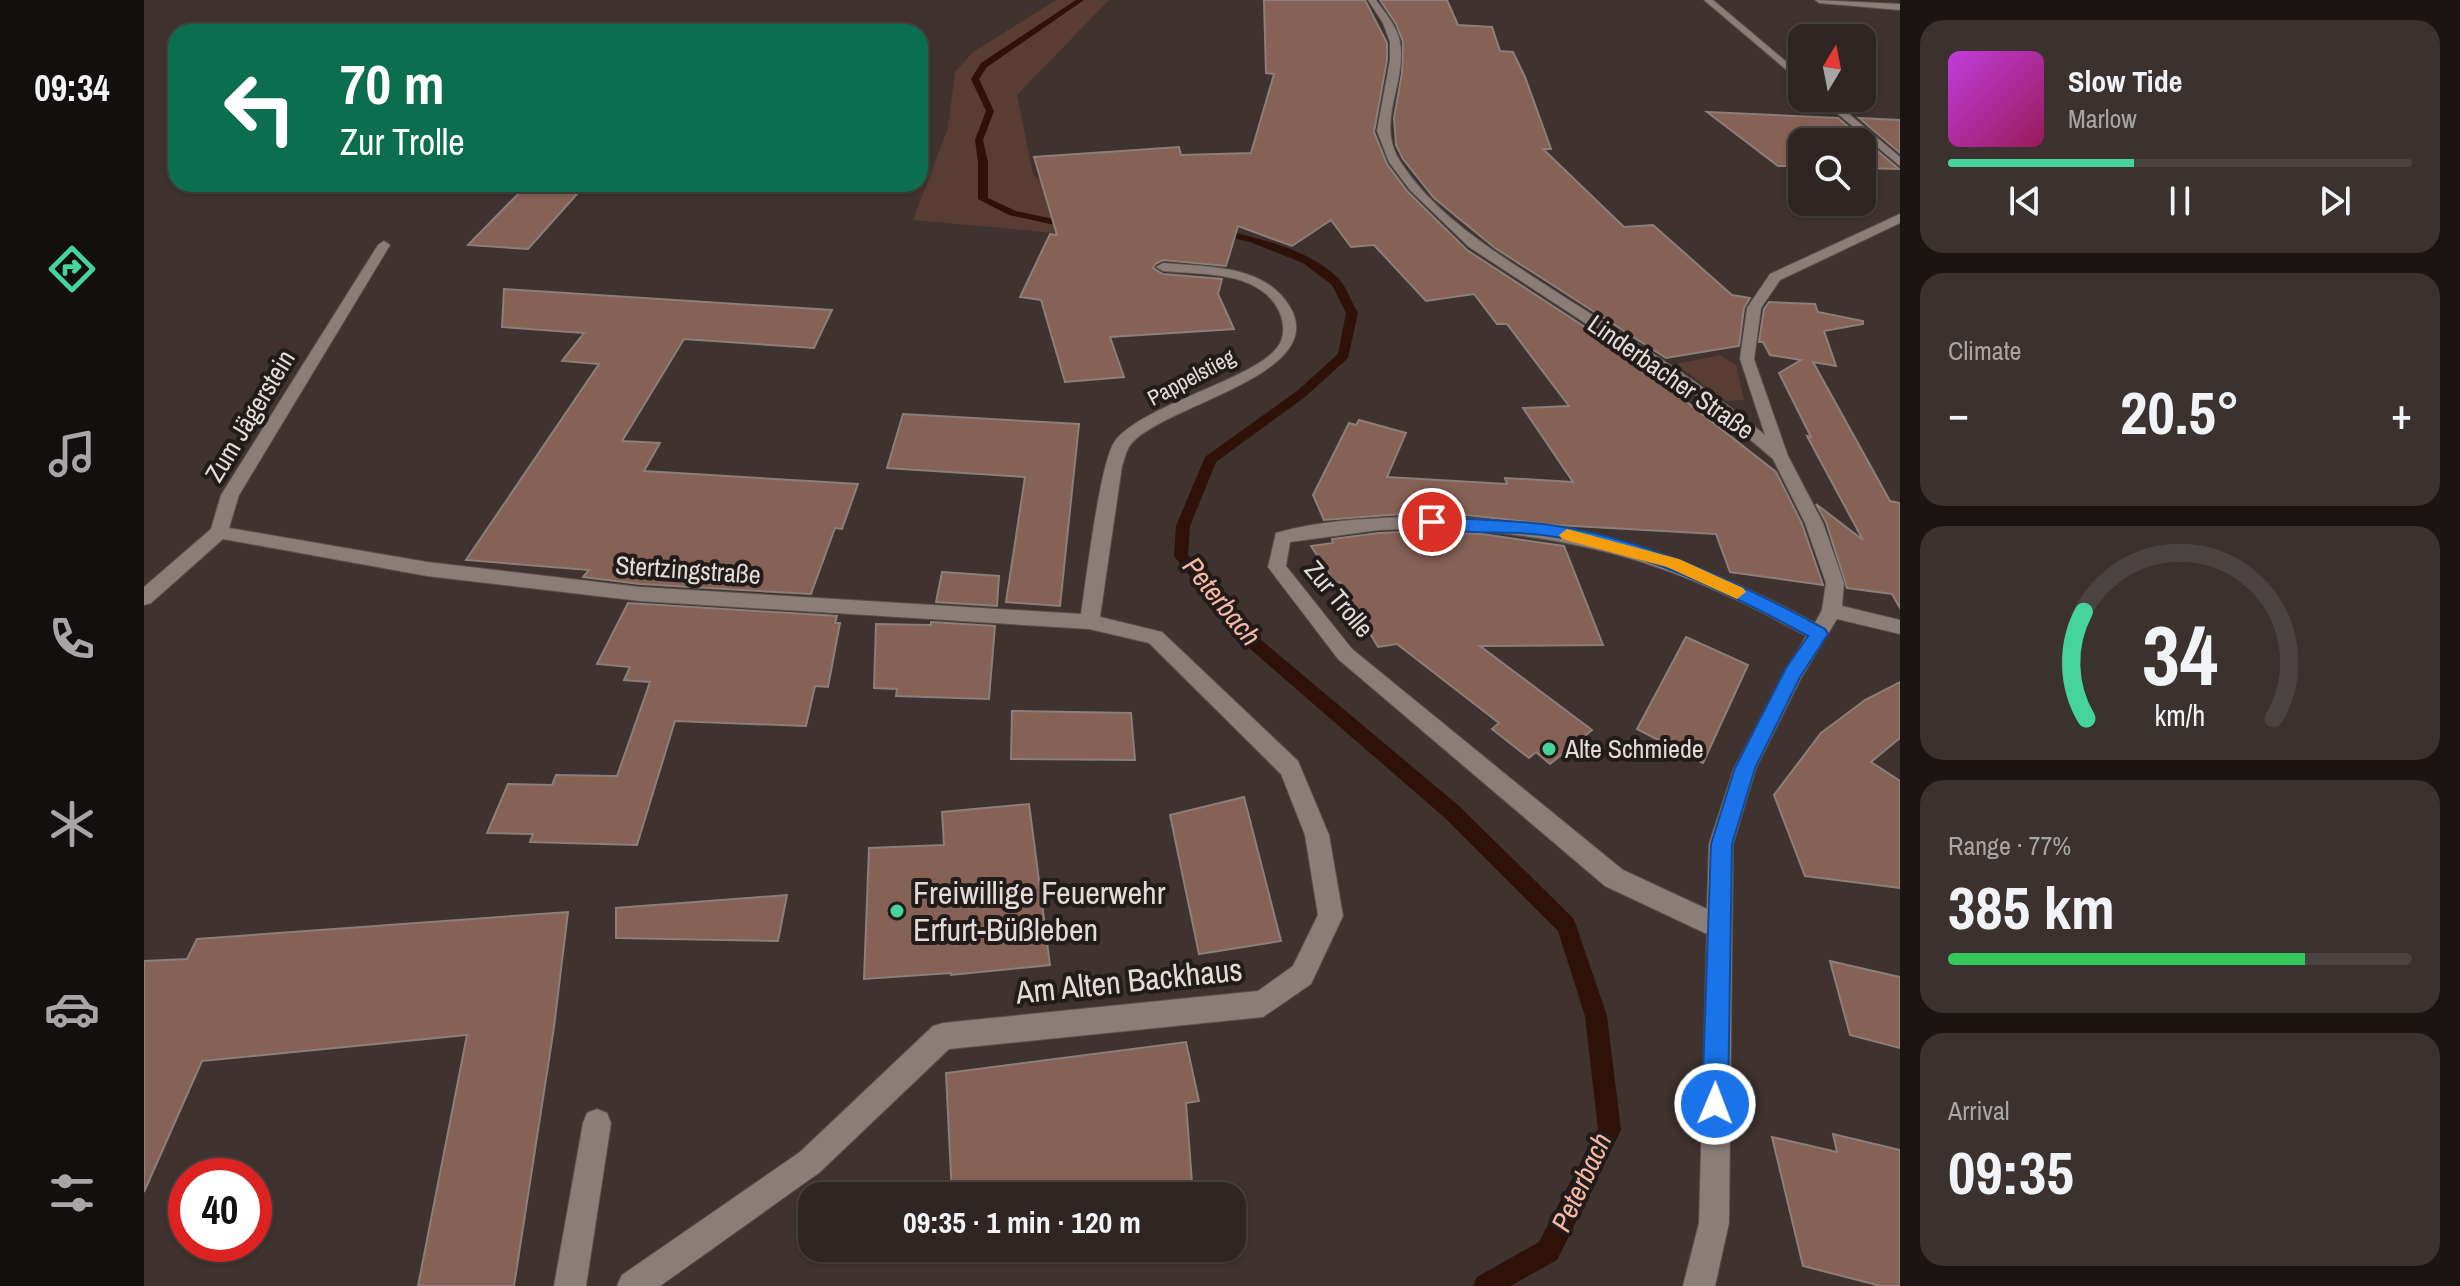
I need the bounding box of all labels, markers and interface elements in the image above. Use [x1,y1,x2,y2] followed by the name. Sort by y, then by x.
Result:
[1788,24,1876,112] north arrow
[1788,24,1876,216] map controls
[340,46,445,121] text: 70 m
[208,56,312,160] icon: left
[2068,61,2182,101] text: Slow Tide
[34,64,110,112] text: 09:34
[2068,101,2137,136] text: Marlow
[340,118,465,166] text: Zur Trolle
[1788,128,1876,216] button: search
[2003,179,2047,223] icon: previous
[2158,179,2202,223] icon: pause
[2313,179,2357,223] icon: next
[44,241,100,297] icon: directions
[1581,306,1761,447] street label: Linderbacher Straße
[1948,333,2021,368] text: Climate
[1142,341,1240,413] street label: Pappelstieg
[196,343,303,488] street label: Zum Jägerstein
[2120,372,2240,453] text: 20.5°
[1948,383,1969,443] text: −
[2391,383,2412,443] text: +
[44,426,100,482] icon: music
[1398,488,1466,556] pin
[1410,500,1454,544] icon: arrive
[614,547,762,592] street label: Stertzingstraße
[1174,548,1270,654] water label: Peterbach
[1297,553,1382,644] street label: Zur Trolle
[2142,599,2218,711] text: 34
[44,611,100,667] icon: phone
[2155,696,2205,735] text: km/h
[1564,731,1704,766] place label: Alte Schmiede
[1540,740,1558,758] marker: Alte Schmiede
[44,796,100,852] icon: climate
[1948,828,2071,863] text: Range · 77%
[1948,867,2115,948] text: 385 km
[913,871,1166,951] place label: Freiwillige Feuerwehr Erfurt-Büßleben
[888,902,906,920] marker: Freiwillige Feuerwehr Erfurt-Büßleben
[1013,947,1244,1014] street label: Am Alten Backhaus
[44,981,100,1037] icon: car
[1673,1062,1757,1146] position arrow
[1948,1093,2010,1128] text: Arrival
[1542,1127,1620,1237] water label: Peterbach
[1948,1132,2074,1213] text: 09:35
[168,1158,272,1262] speed limit sign: 40
[44,1165,100,1221] icon: filters
[903,1202,1141,1242] text: 09:35 · 1 min · 120 m

